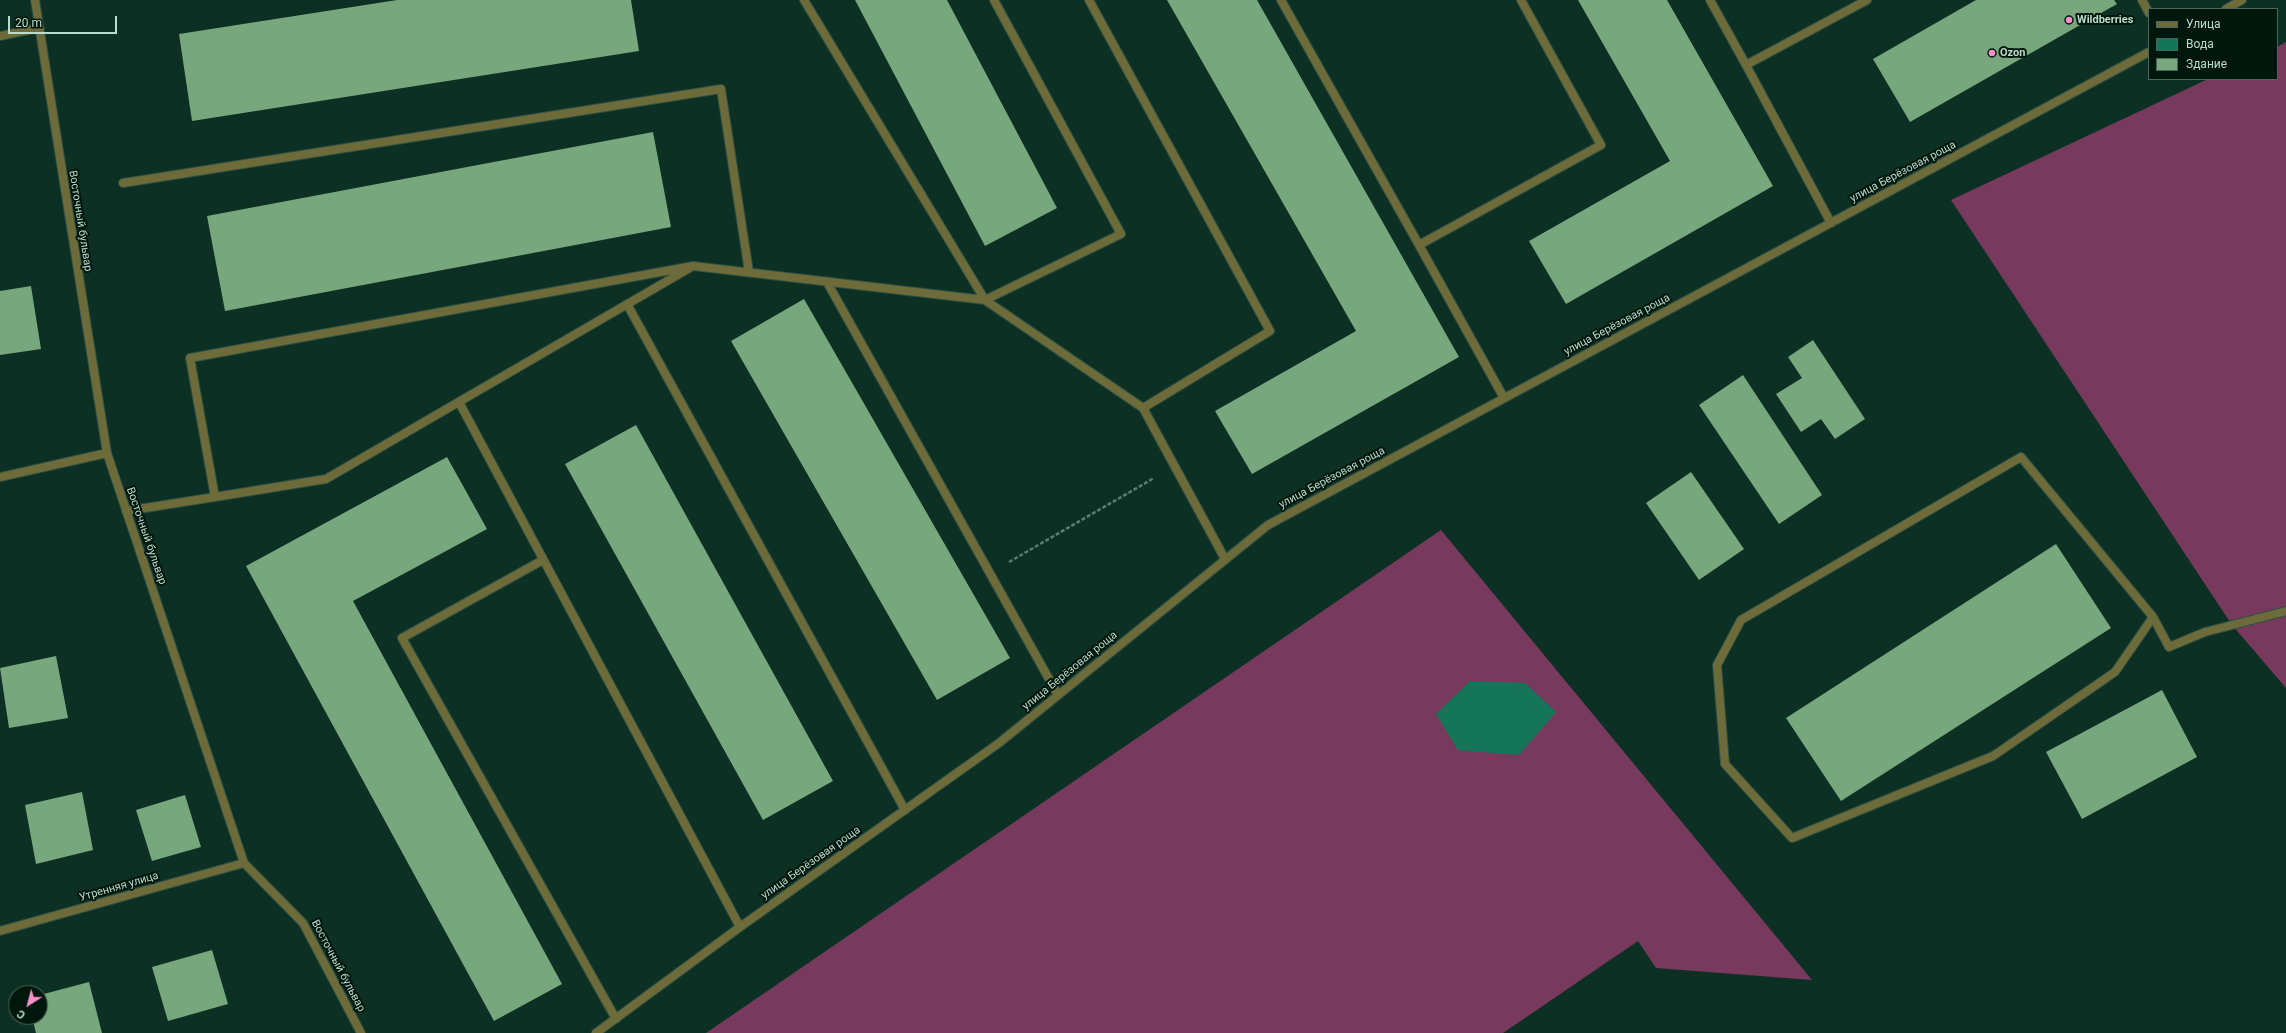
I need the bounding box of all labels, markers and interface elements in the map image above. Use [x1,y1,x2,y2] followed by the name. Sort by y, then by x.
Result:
[10,8,119,34] scale bar
[2148,8,2278,80] legend
[2077,13,2133,27] place label: Wildberries
[2064,15,2074,25] marker: Wildberries
[15,16,42,30] text: 20 m
[2186,17,2221,31] text: Улица
[2186,37,2214,51] text: Вода
[2000,46,2025,60] place label: Ozon
[1987,48,1997,58] marker: Ozon
[2186,57,2227,71] text: Здание
[1848,138,1958,206] street label: улица Берёзовая роща
[66,170,94,272] street label: Восточный бульвар
[1562,291,1672,359] street label: улица Берёзовая роща
[1277,444,1387,512] street label: улица Берёзовая роща
[123,486,169,586] street label: Восточный бульвар
[1020,629,1120,713] street label: улица Берёзовая роща
[759,824,863,902] street label: улица Берёзовая роща
[78,869,160,905] street label: Утренняя улица
[308,918,368,1014] street label: Восточный бульвар
[8,985,48,1025] north arrow
[15,1007,28,1022] text: С

